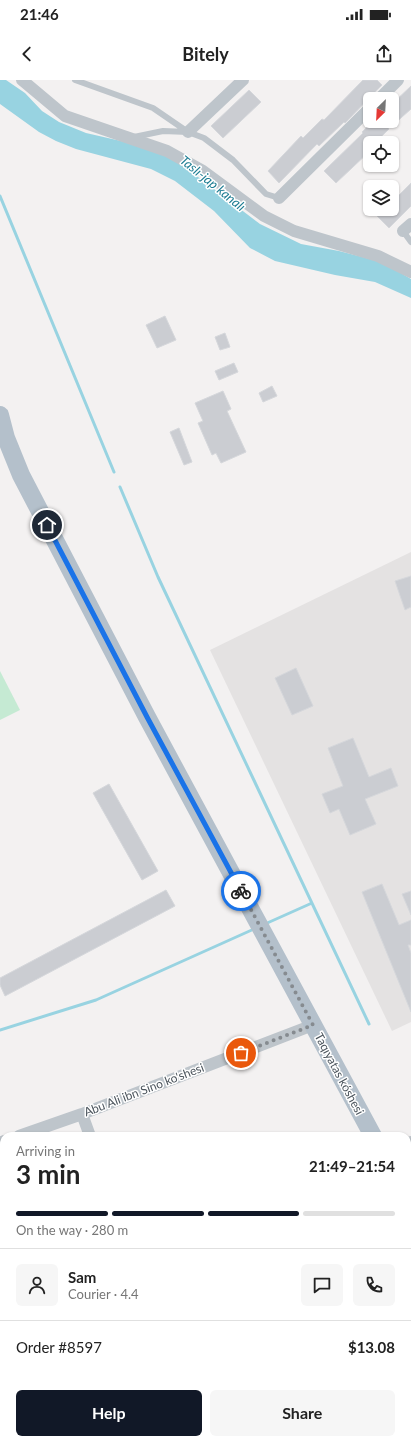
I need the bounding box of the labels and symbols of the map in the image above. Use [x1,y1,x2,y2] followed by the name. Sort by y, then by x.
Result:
[363,92,399,128] north arrow
[177,152,249,214] water label: Taslı-jap kanalı
[30,508,64,542] pin
[221,871,261,911] courier
[312,1030,367,1117] street label: Taqıyatas kóshesi
[224,1036,258,1070] pin
[82,1060,206,1119] street label: Abu Ali ibn Sino ko'shesi

